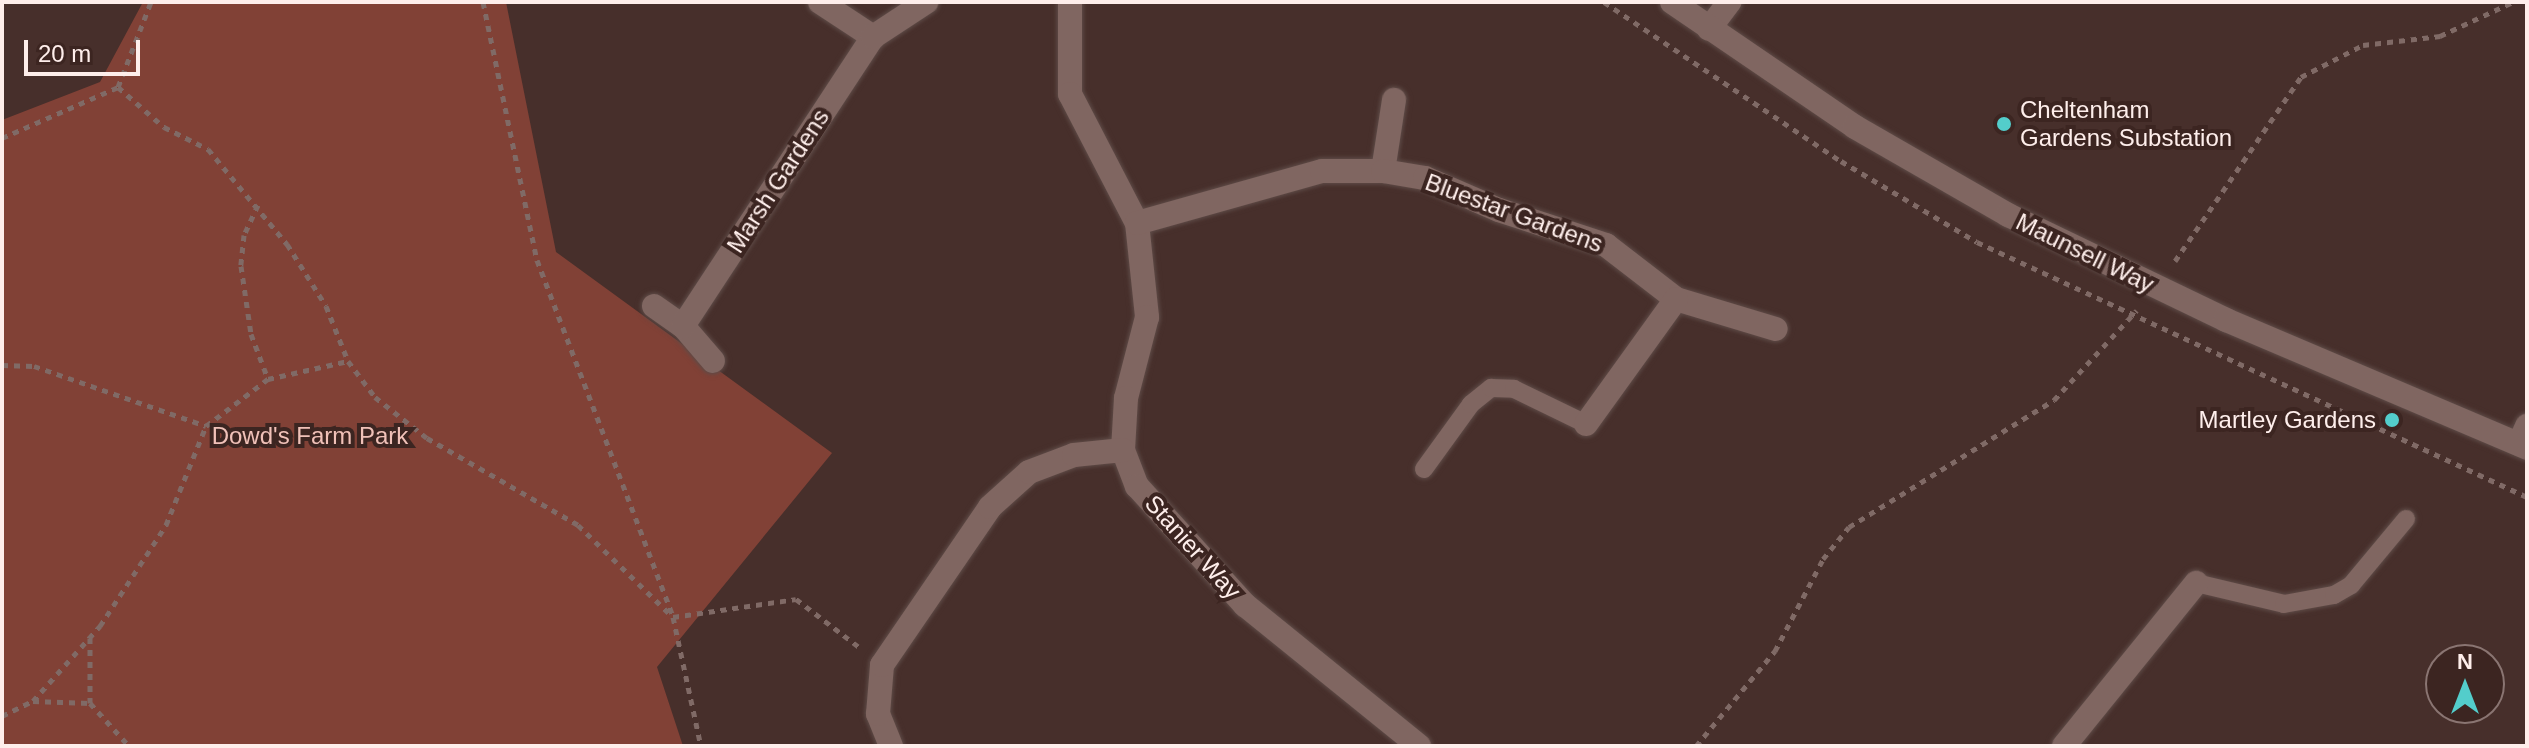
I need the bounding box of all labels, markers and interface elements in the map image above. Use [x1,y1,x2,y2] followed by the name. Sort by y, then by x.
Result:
[28,24,144,74] scale bar
[38,40,91,67] text: 20 m
[2020,96,2232,152] place label: Cheltenham Gardens Substation
[721,104,835,258] street label: Marsh Gardens
[1995,115,2013,133] marker: Cheltenham Gardens Substation
[1421,168,1607,258] street label: Bluestar Gardens
[2011,207,2159,299] street label: Maunsell Way
[2199,406,2376,434] place label: Martley Gardens
[2383,411,2401,429] marker: Martley Gardens
[212,422,408,450] park label: Dowd's Farm Park
[1139,489,1247,605] street label: Stanier Way
[2425,644,2505,724] north arrow
[2457,649,2473,674] text: N

